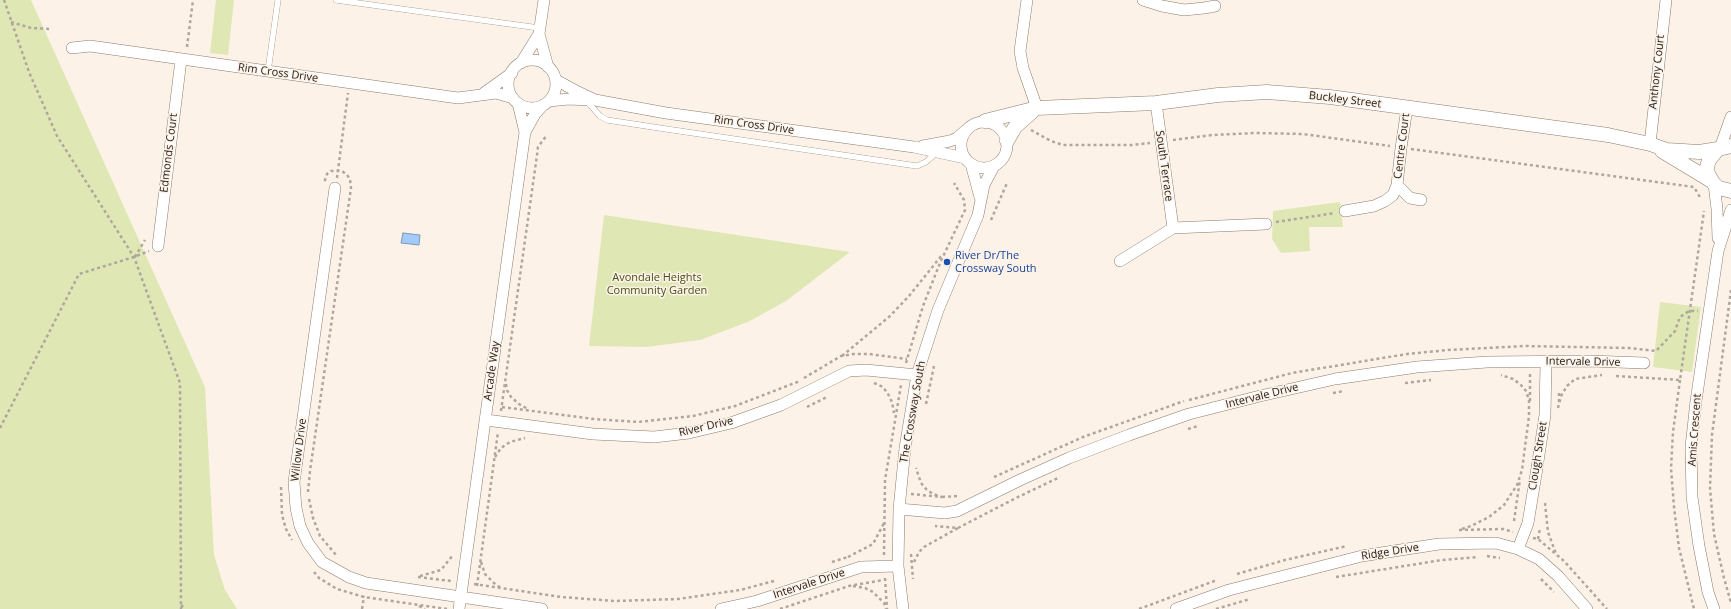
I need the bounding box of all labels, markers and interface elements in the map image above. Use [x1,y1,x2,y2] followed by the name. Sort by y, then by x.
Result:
[1647,34,1667,110] street label: Anthony Court
[237,61,319,85] street label: Rim Cross Drive
[1308,89,1382,111] street label: Buckley Street
[1391,112,1413,180] street label: Centre Court
[158,113,180,193] street label: Edmonds Court
[713,113,795,137] street label: Rim Cross Drive
[1152,130,1176,202] street label: South Terrace
[955,249,1037,275] place label: River Dr/The Crossway South
[942,257,952,267] marker: River Dr/The Crossway South
[607,271,707,297] park label: Avondale Heights Community Garden
[481,340,503,402] street label: Arcade Way
[1546,355,1620,369] street label: Intervale Drive
[898,360,928,464] street label: The Crossway South
[1224,381,1300,411] street label: Intervale Drive
[1686,393,1704,467] street label: Amis Crescent
[677,414,735,440] street label: River Drive
[289,418,309,482] street label: Willow Drive
[1526,421,1550,491] street label: Clough Street
[1360,541,1420,563] street label: Ridge Drive
[771,566,847,602] street label: Intervale Drive

